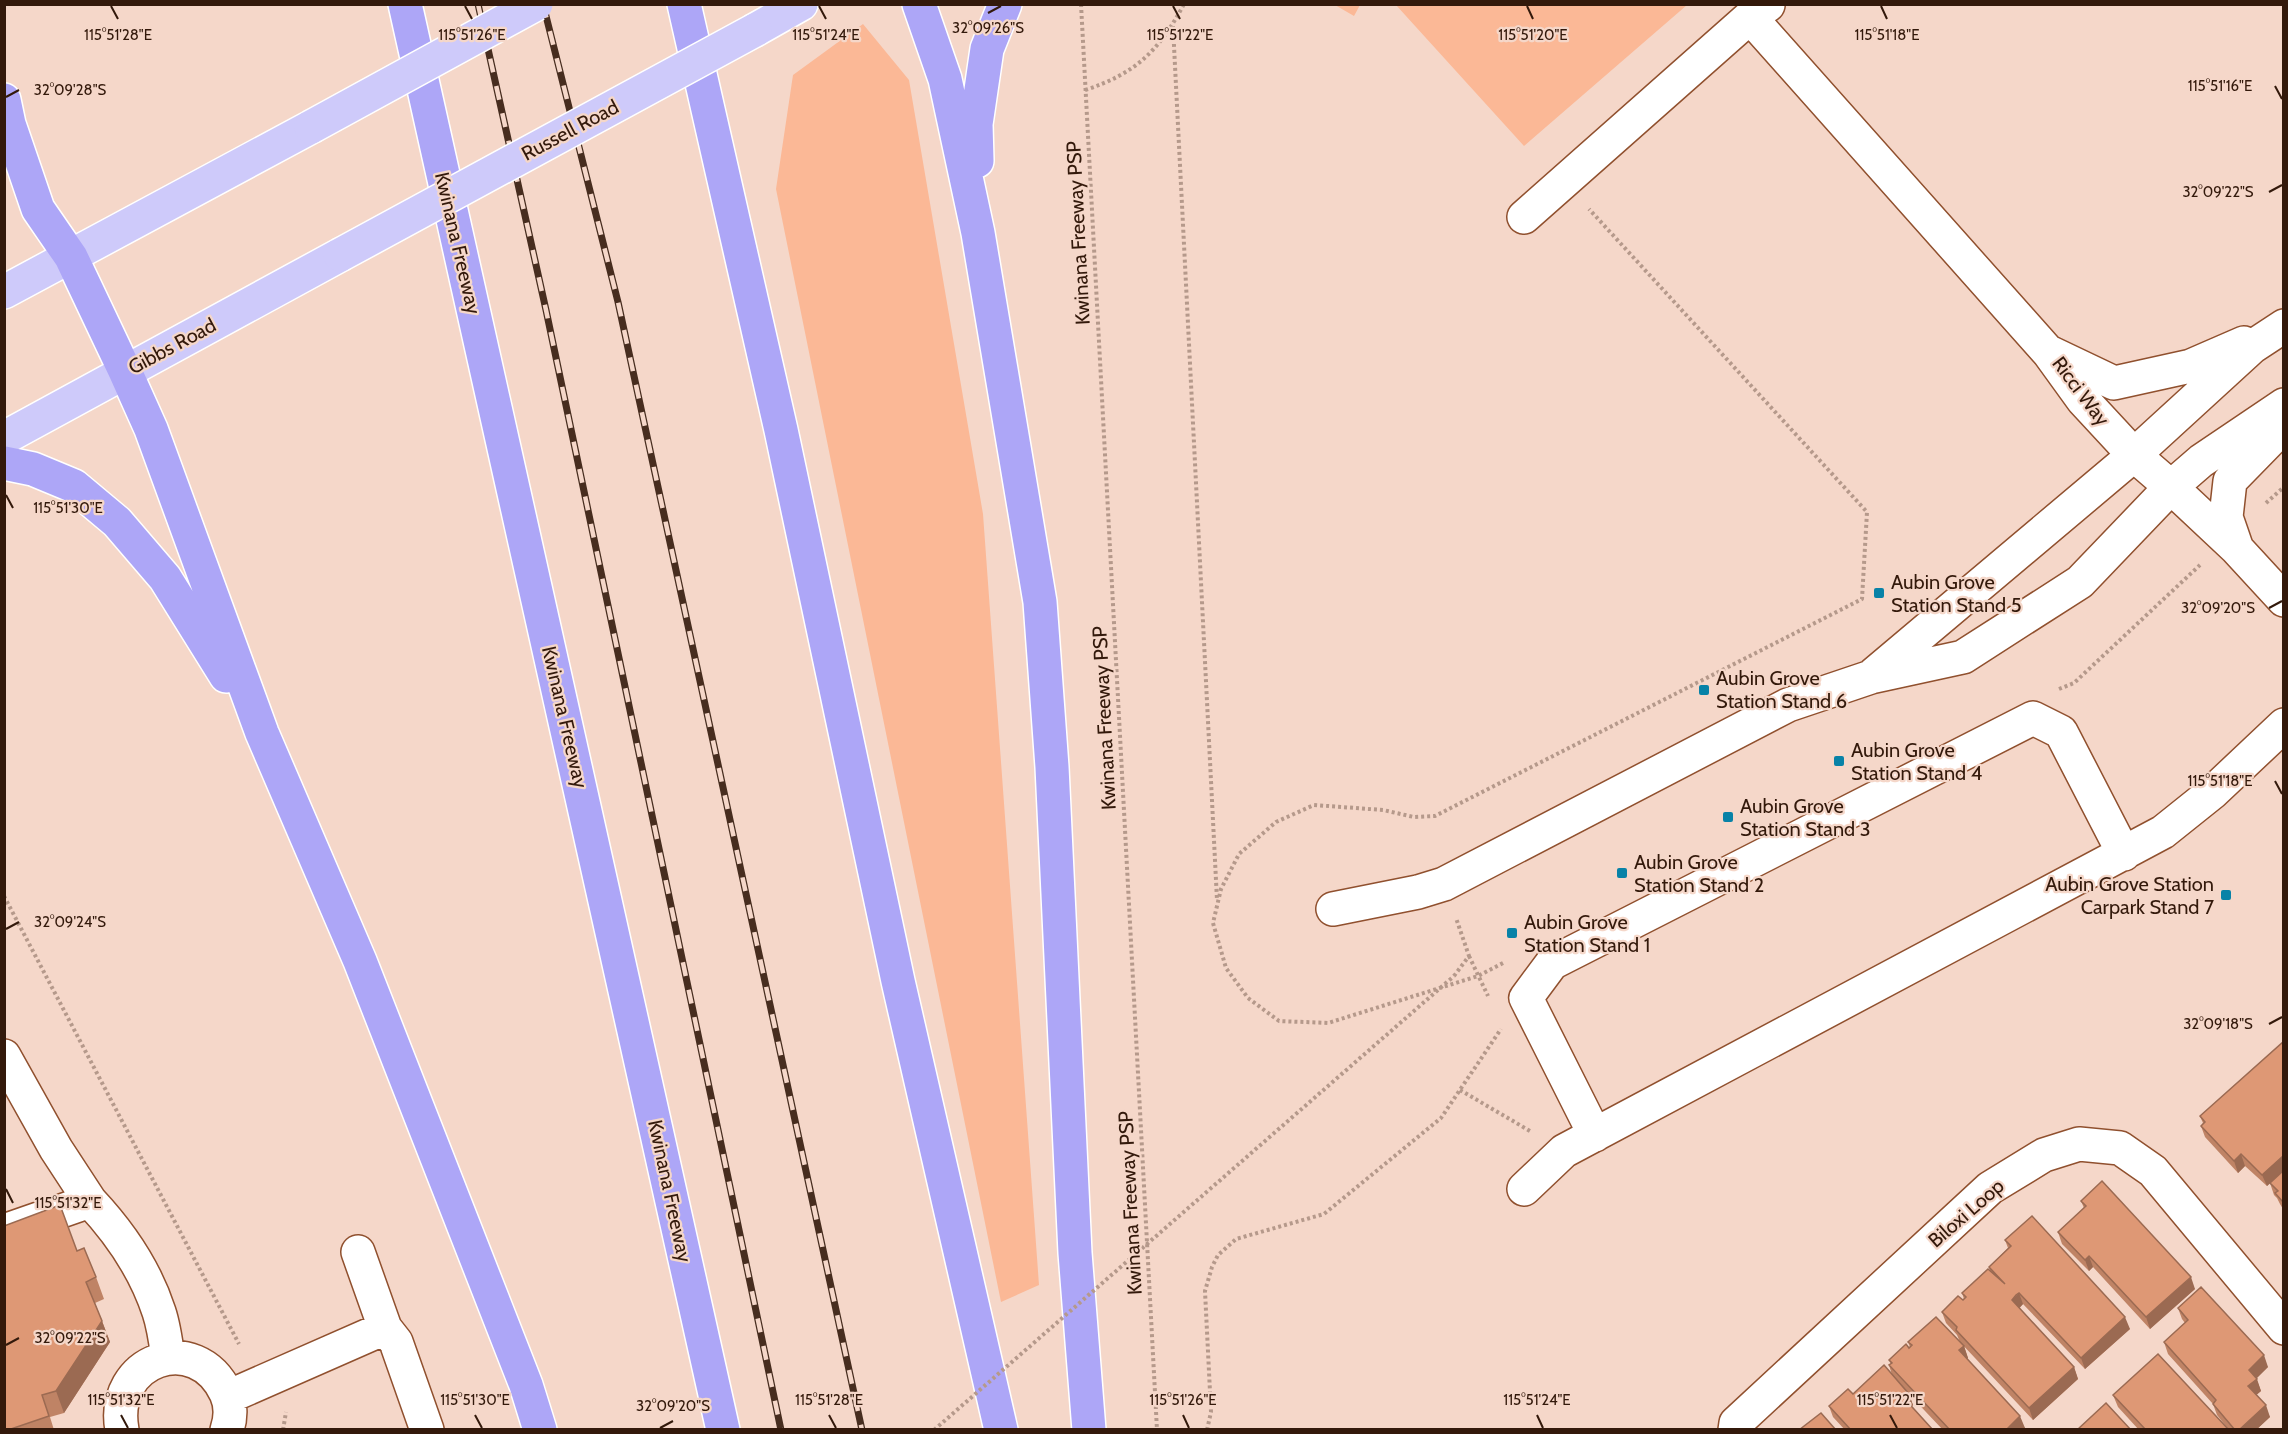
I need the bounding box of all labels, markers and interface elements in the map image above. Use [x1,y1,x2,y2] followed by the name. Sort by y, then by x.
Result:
[952,19,1024,37] text: 32°09'26"S
[84,26,152,44] text: 115°51'28"E
[438,26,506,44] text: 115°51'26"E
[792,26,860,44] text: 115°51'24"E
[1147,26,1213,44] text: 115°51'22"E
[1498,26,1568,44] text: 115°51'20"E
[1855,26,1919,44] text: 115°51'18"E
[2188,77,2252,95] text: 115°51'16"E
[34,81,106,99] text: 32°09'28"S
[517,94,623,166] street label: Russell Road
[1061,140,1095,326] street label: Kwinana Freeway PSP
[430,170,486,316] street label: Kwinana Freeway
[2182,183,2254,201] text: 32°09'22"S
[124,313,220,379] street label: Gibbs Road
[2047,352,2115,430] street label: Ricci Way
[33,499,103,517] text: 115°51'30"E
[1891,570,2022,617] place label: Aubin Grove Station Stand 5
[1872,586,1886,600] marker: Aubin Grove Station Stand 5
[2181,599,2255,617] text: 32°09'20"S
[1087,625,1121,811] street label: Kwinana Freeway PSP
[537,644,593,790] street label: Kwinana Freeway
[1716,666,1847,713] place label: Aubin Grove Station Stand 6
[1697,683,1711,697] marker: Aubin Grove Station Stand 6
[1851,738,1983,785] place label: Aubin Grove Station Stand 4
[1832,754,1846,768] marker: Aubin Grove Station Stand 4
[2188,772,2252,790] text: 115°51'18"E
[1740,794,1871,841] place label: Aubin Grove Station Stand 3
[1721,810,1735,824] marker: Aubin Grove Station Stand 3
[1634,850,1764,897] place label: Aubin Grove Station Stand 2
[1615,866,1629,880] marker: Aubin Grove Station Stand 2
[2045,872,2214,919] place label: Aubin Grove Station Carpark Stand 7
[2219,888,2233,902] marker: Aubin Grove Station Carpark Stand 7
[1524,910,1650,957] place label: Aubin Grove Station Stand 1
[34,913,106,931] text: 32°09'24"S
[1505,926,1519,940] marker: Aubin Grove Station Stand 1
[2183,1015,2253,1033] text: 32°09'18"S
[1113,1110,1147,1296] street label: Kwinana Freeway PSP
[643,1118,697,1264] street label: Kwinana Freeway
[1923,1174,2009,1252] street label: Biloxi Loop
[35,1194,101,1212] text: 115°51'32"E
[34,1329,106,1347] text: 32°09'22"S
[88,1391,154,1409] text: 115°51'32"E
[440,1391,510,1409] text: 115°51'30"E
[795,1391,863,1409] text: 115°51'28"E
[1149,1391,1217,1409] text: 115°51'26"E
[1503,1391,1571,1409] text: 115°51'24"E
[1857,1391,1923,1409] text: 115°51'22"E
[636,1397,710,1415] text: 32°09'20"S

